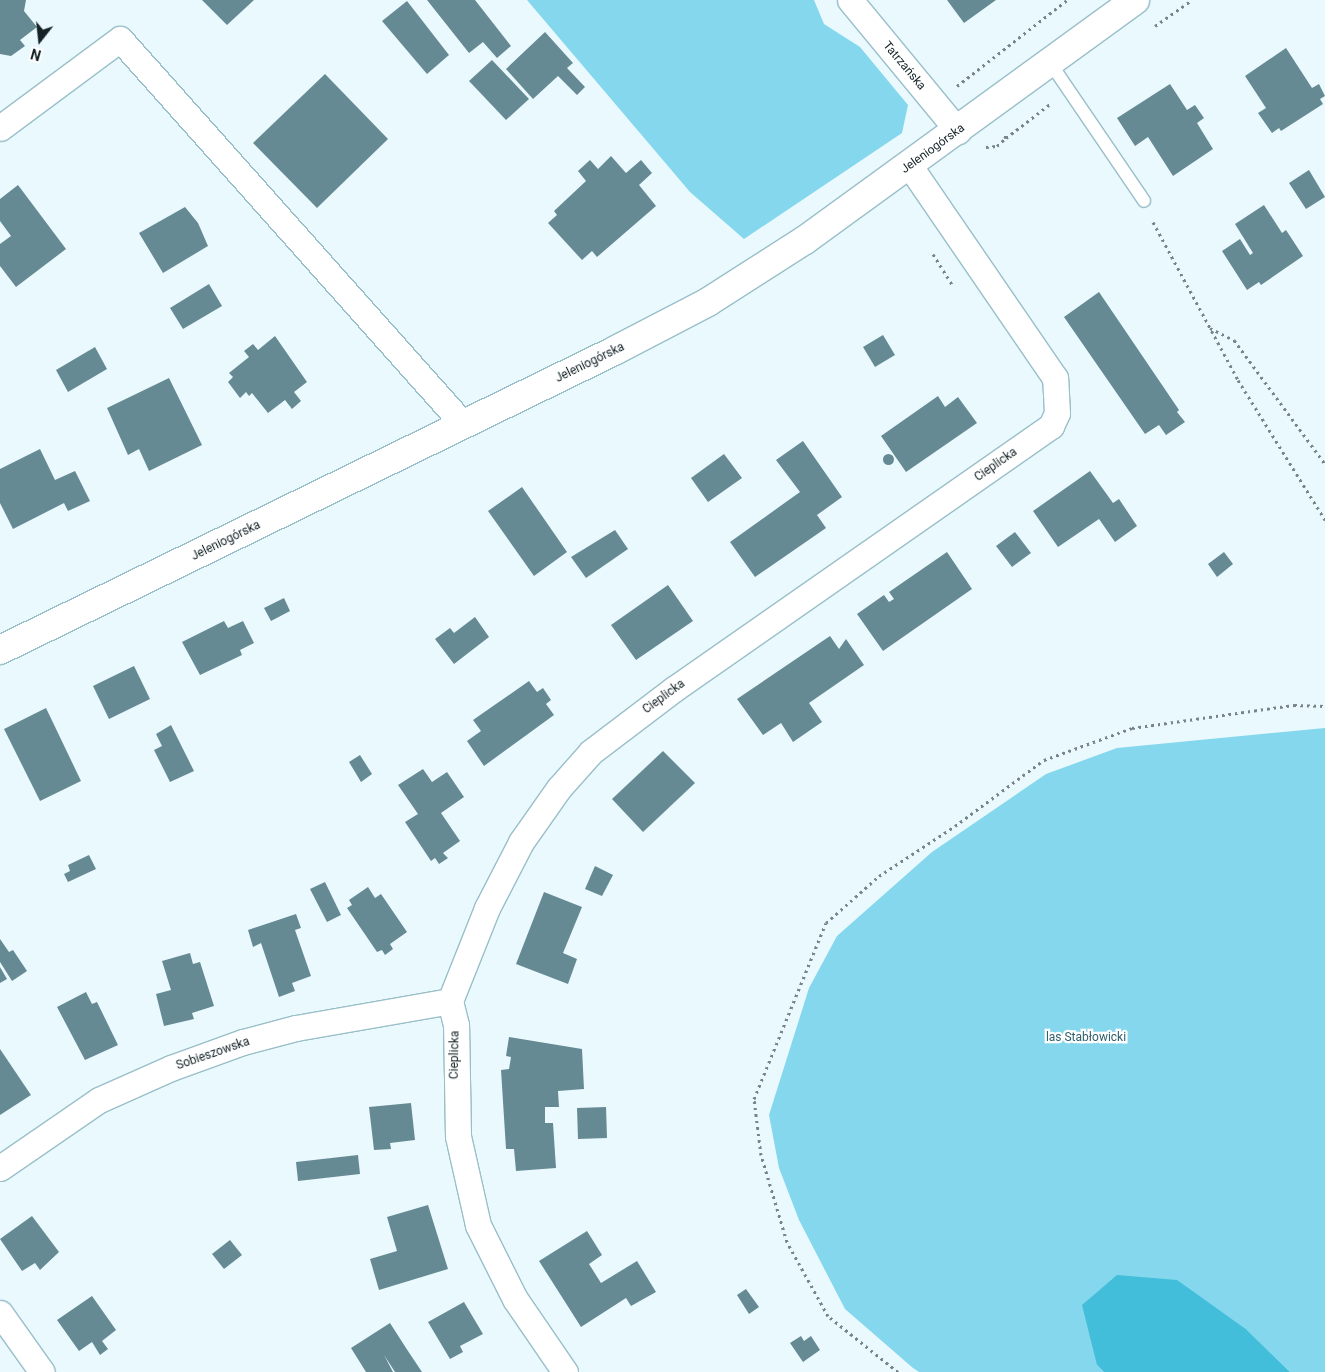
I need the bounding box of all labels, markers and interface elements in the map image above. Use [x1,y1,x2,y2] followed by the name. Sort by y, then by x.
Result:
[15,15,65,65] north arrow
[880,39,928,93] street label: Tatrzańska
[29,45,43,63] text: N
[898,121,968,177] street label: Jeleniogórska
[553,340,627,386] street label: Jeleniogórska
[972,445,1020,485] street label: Cieplicka
[189,518,263,564] street label: Jeleniogórska
[640,677,688,717] street label: Cieplicka
[447,1031,463,1079] street label: Cieplicka
[1046,1031,1126,1045] park label: las Stabłowicki
[174,1035,252,1073] street label: Sobieszowska

